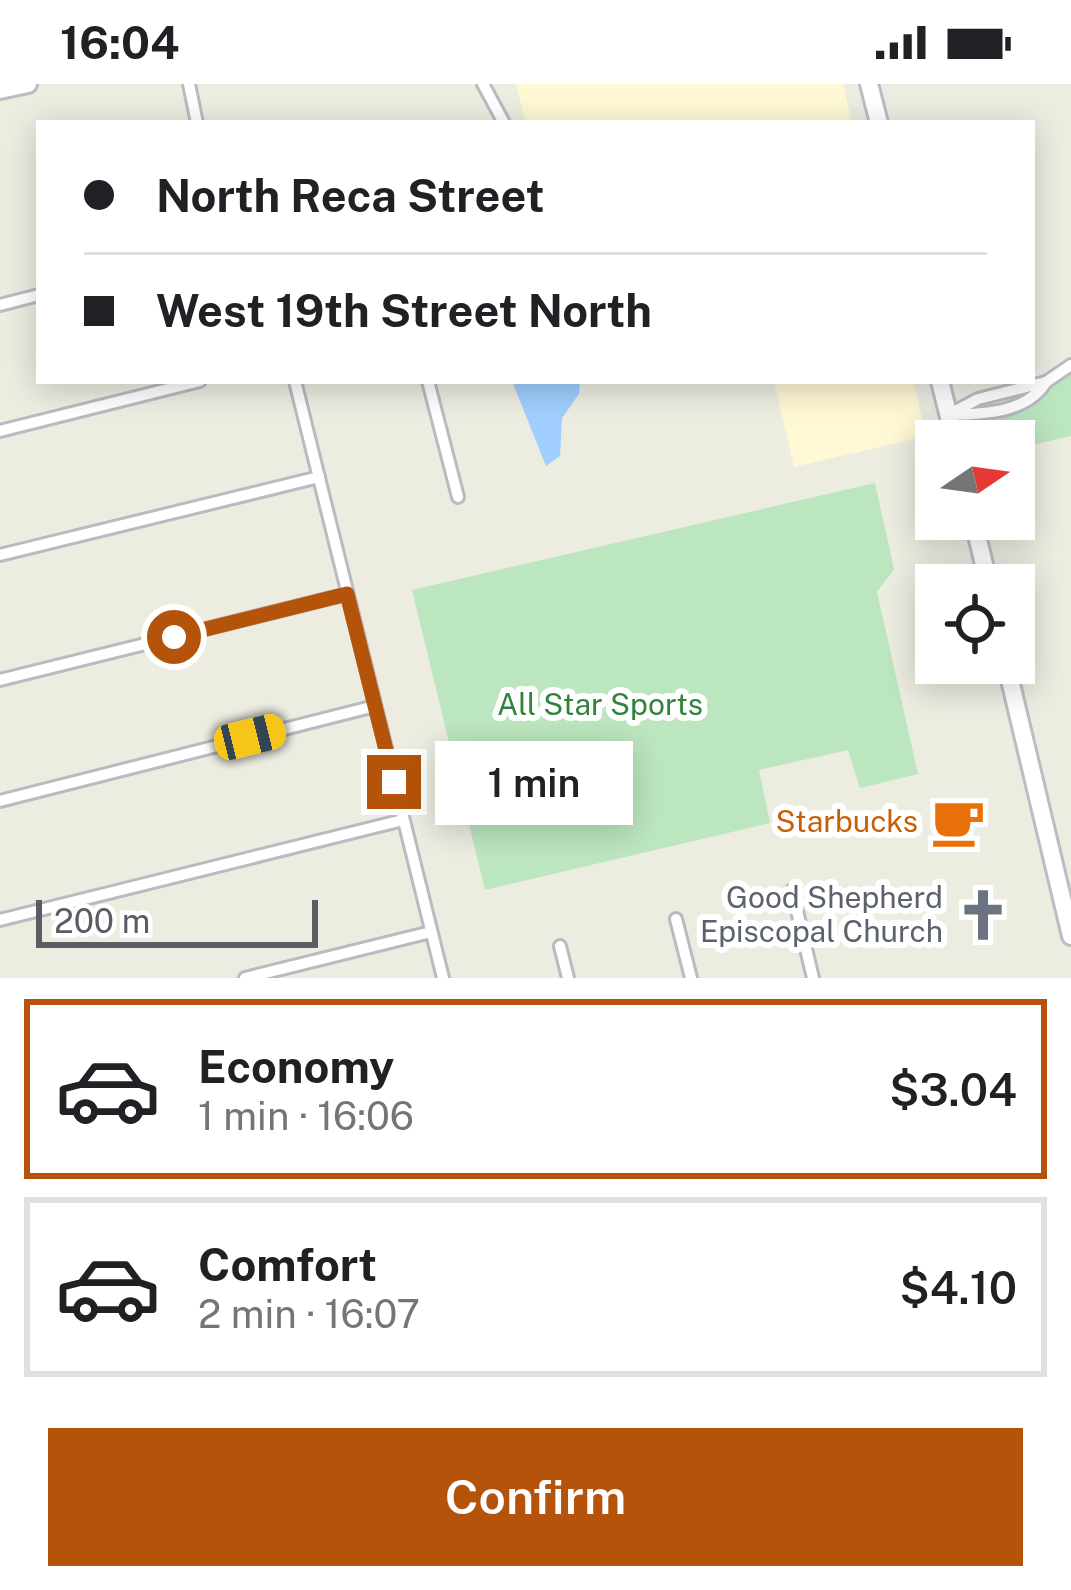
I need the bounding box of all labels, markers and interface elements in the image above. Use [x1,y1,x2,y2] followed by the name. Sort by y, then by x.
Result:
[60,16,179,69] text: 16:04
[156,169,545,222] text: North Reca Street
[156,284,652,337] text: West 19th Street North
[915,420,1035,540] north arrow
[915,420,1035,684] map controls
[915,564,1035,684] button: locate
[147,610,201,664] route start
[497,686,703,722] park label: All Star Sports
[211,711,289,763] car
[436,740,634,824] callout: 1 min
[367,755,421,809] route end
[488,760,580,806] text: 1 min
[929,793,987,851] cafe icon: Starbucks
[776,803,918,839] place label: Starbucks
[700,879,943,949] place label: Good Shepherd Episcopal Church
[954,886,1012,944] church icon: Good Shepherd Episcopal Church
[36,894,318,947] scale bar
[54,902,150,940] text: 200 m
[54,1035,162,1143] icon: car
[198,1040,394,1093] text: Economy
[889,1063,1017,1116] text: $3.04
[198,1093,414,1139] text: 1 min · 16:06
[54,1233,162,1341] icon: car
[198,1238,377,1291] text: Comfort
[899,1261,1017,1314] text: $4.10
[198,1291,420,1337] text: 2 min · 16:07
[48,1428,1023,1566] button: Confirm

